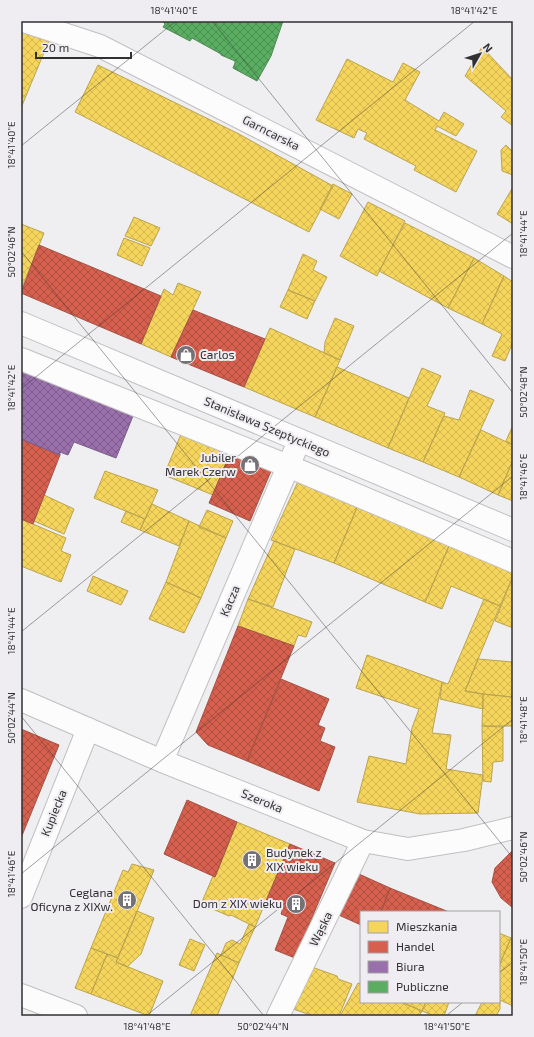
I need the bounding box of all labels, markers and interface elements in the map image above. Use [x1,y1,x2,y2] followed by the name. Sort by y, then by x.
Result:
[150,4,198,16] text: 18°41'40"E
[451,4,498,16] text: 18°41'42"E
[36,34,131,60] scale bar
[460,34,500,74] north arrow
[42,40,69,54] text: 20 m
[481,40,496,55] text: N
[241,112,302,152] street label: Garncarska
[5,121,17,169] text: 18°41'40"E
[517,210,529,258] text: 18°41'44"E
[5,226,17,278] text: 50°02'46"N
[175,344,197,366] shop icon: Carlos
[200,347,235,361] place label: Carlos
[5,364,17,411] text: 18°41'42"E
[517,366,529,418] text: 50°02'48"N
[202,393,333,459] street label: Stanisława Szeptyckiego
[165,450,236,478] place label: Jubiler Marek Czerw
[517,453,529,500] text: 18°41'46"E
[239,454,261,476] shop icon: Jubiler Marek Czerw
[216,583,242,618] street label: Kacza
[5,607,17,655] text: 18°41'44"E
[5,692,17,744] text: 50°02'44"N
[517,696,529,744] text: 18°41'48"E
[240,785,285,815] street label: Szeroka
[37,787,69,838] street label: Kupiecka
[517,831,529,883] text: 50°02'46"N
[266,845,322,873] place label: Budynek z XIX wieku
[241,849,263,871] building icon: Budynek z XIX wieku
[5,850,17,897] text: 18°41'46"E
[31,885,113,913] place label: Ceglana Oficyna z XIXw.
[116,889,138,911] building icon: Ceglana Oficyna z XIXw.
[285,893,307,915] building icon: Dom z XIX wieku
[193,896,282,910] place label: Dom z XIX wieku
[306,909,334,948] street label: Wąska
[360,911,500,1003] legend
[396,919,457,933] text: Mieszkania
[517,938,529,985] text: 18°41'50"E
[396,939,435,953] text: Handel
[396,959,425,973] text: Biura
[396,979,449,993] text: Publiczne
[123,1020,171,1032] text: 18°41'48"E
[237,1020,289,1032] text: 50°02'44"N
[424,1020,471,1032] text: 18°41'50"E

